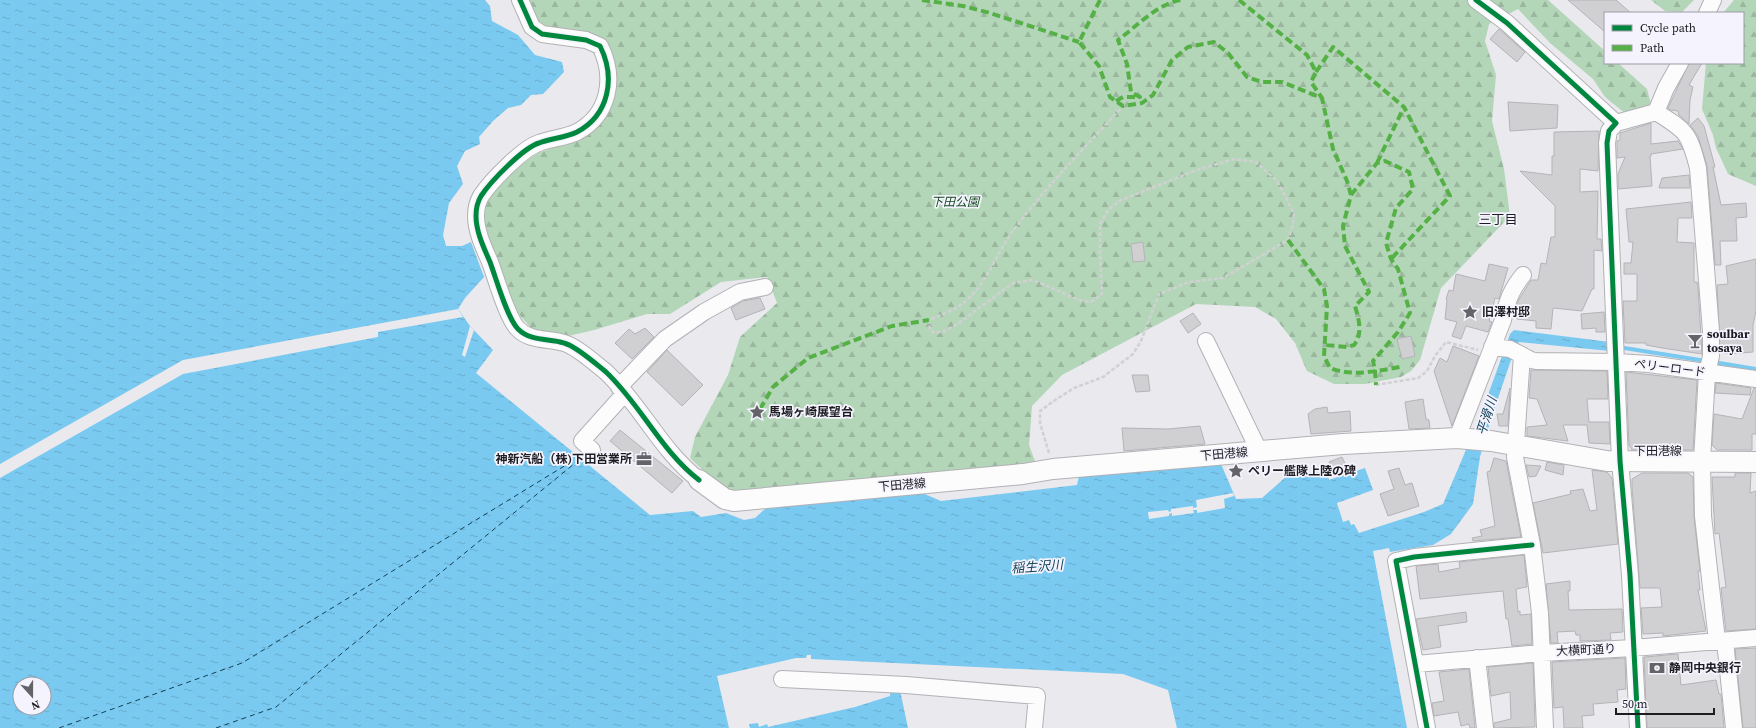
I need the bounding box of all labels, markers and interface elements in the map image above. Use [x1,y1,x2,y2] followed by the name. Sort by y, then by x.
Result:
[1604,12,1744,64] legend
[1640,20,1696,36] text: Cycle path
[1640,40,1664,56] text: Path
[931,194,981,210] park label: 下田公園
[1478,211,1518,228] district label: 三丁目
[1461,303,1479,321] place icon: 旧澤村邸
[1482,304,1530,320] place label: 旧澤村邸
[1707,326,1750,356] place label: soulbar tosaya
[1686,332,1704,350] bar icon: soulbar tosaya
[1633,356,1707,380] street label: ペリーロード
[1472,393,1501,437] water label: 平滑川
[748,403,766,421] place icon: 馬場ヶ崎展望台
[769,404,853,420] place label: 馬場ヶ崎展望台
[1634,443,1682,459] street label: 下田港線
[1199,444,1249,464] street label: 下田港線
[635,450,653,468] office icon: 神新汽船（株)下田営業所
[495,451,632,467] place label: 神新汽船（株)下田営業所
[1227,462,1245,480] place icon: ペリー艦隊上陸の碑
[1248,463,1356,479] place label: ペリー艦隊上陸の碑
[877,475,927,495] street label: 下田港線
[1010,556,1066,577] water label: 稲生沢川
[1556,640,1616,660] street label: 大横町通り
[1648,659,1666,677] bank icon: 静岡中央銀行
[1669,660,1741,676] place label: 静岡中央銀行
[12,676,52,716] north arrow
[1616,690,1714,716] scale bar
[29,696,42,713] text: N
[1622,696,1648,712] text: 50 m

